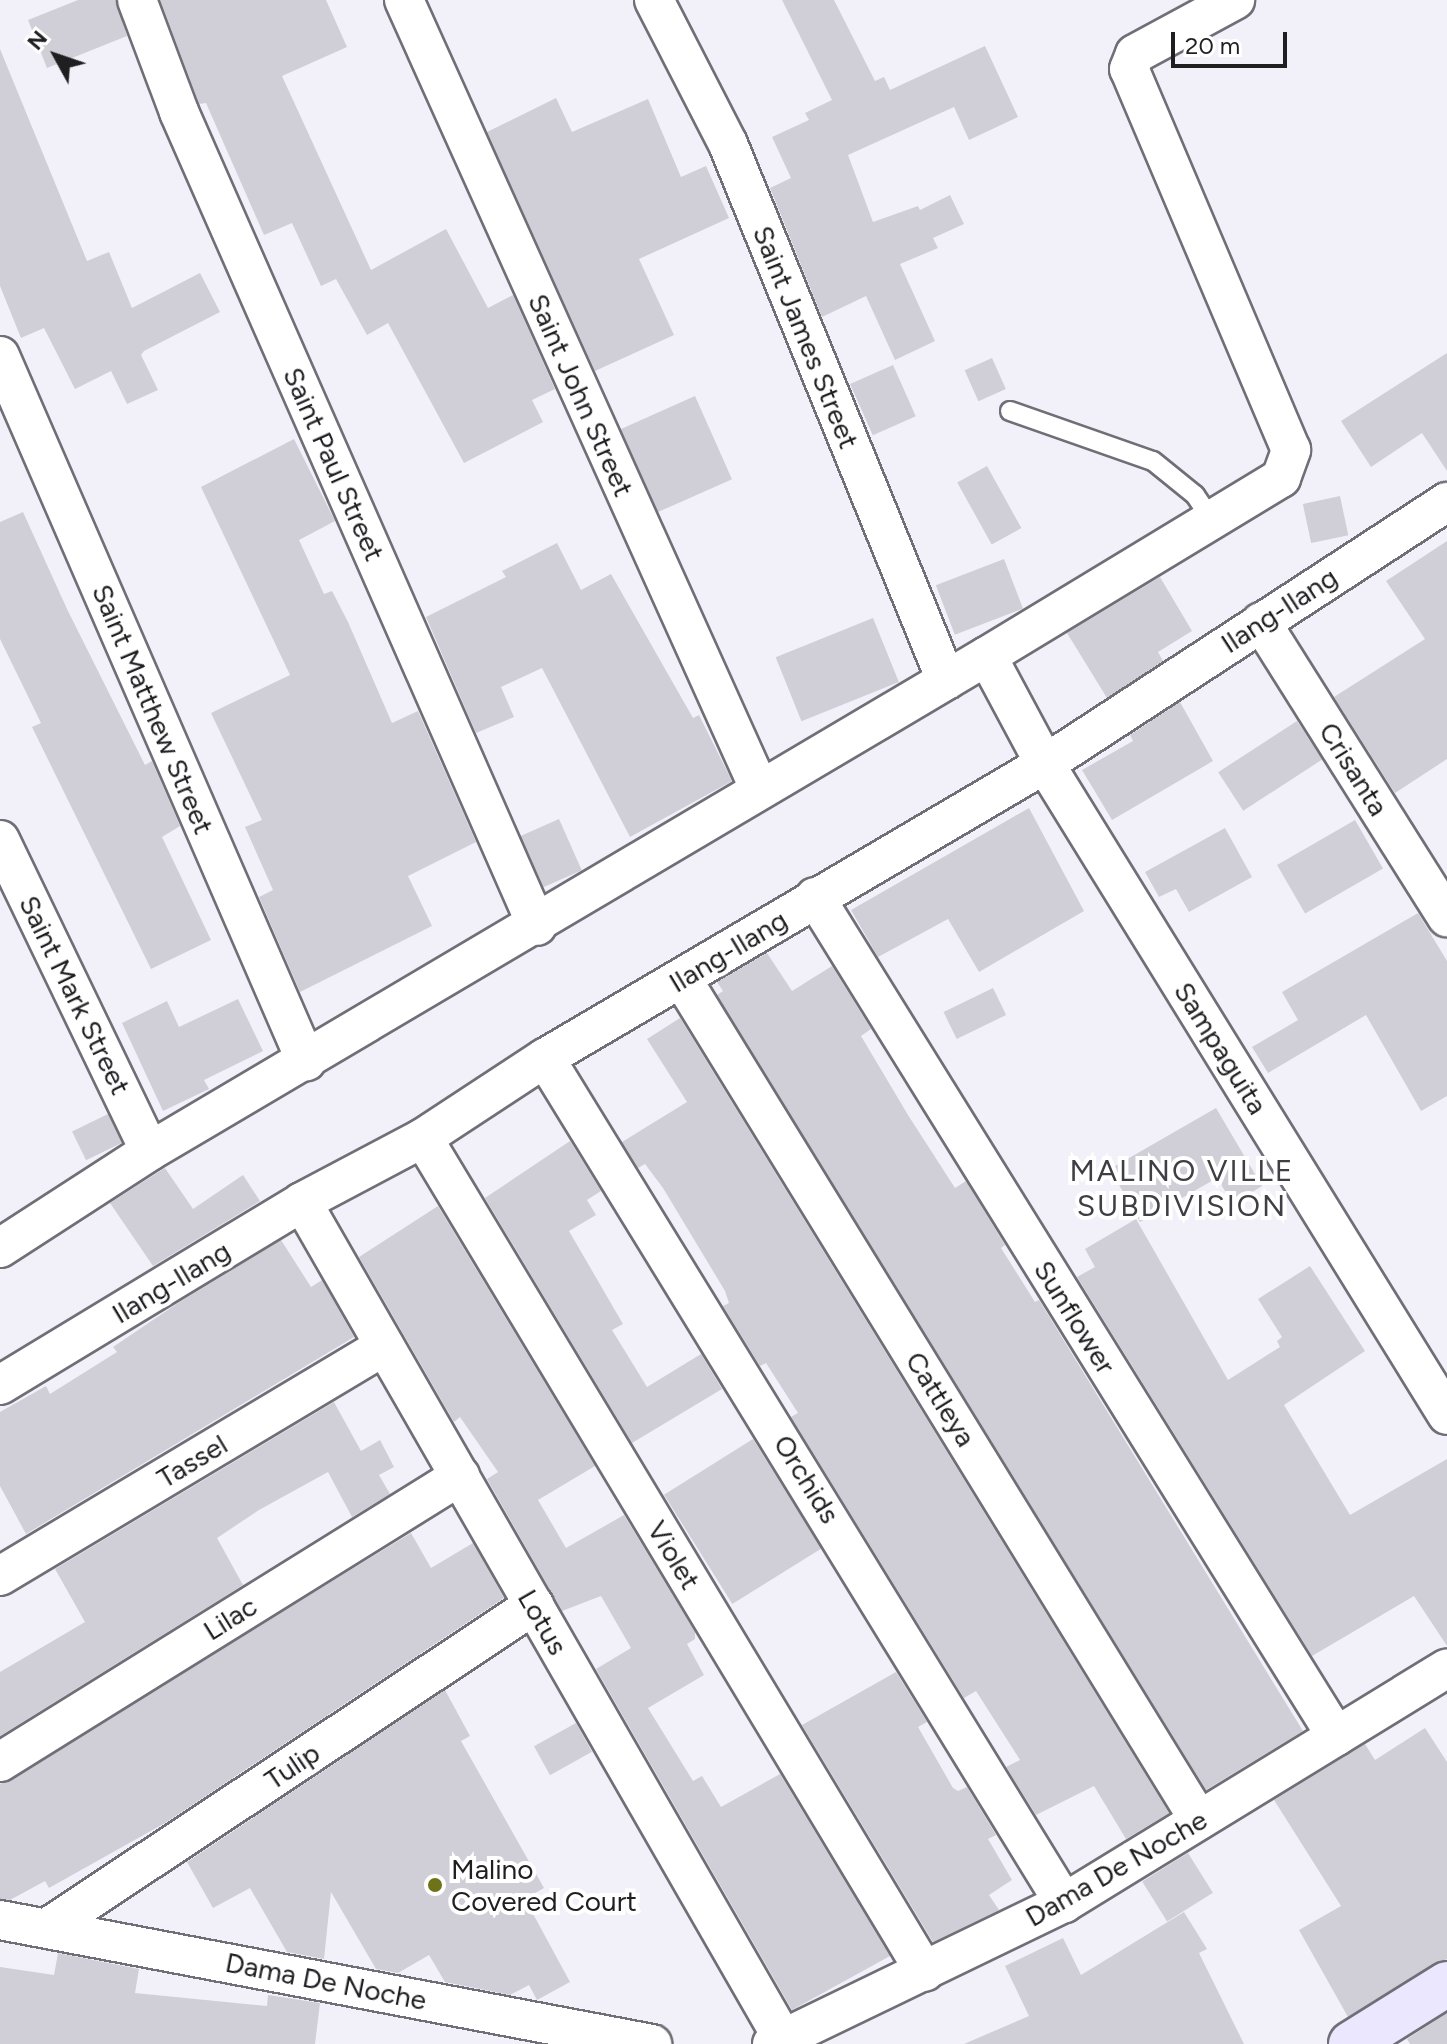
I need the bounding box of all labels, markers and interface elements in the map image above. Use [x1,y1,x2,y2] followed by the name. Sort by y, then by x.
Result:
[16,16,96,96] north arrow
[1175,16,1291,66] scale bar
[21,25,53,55] text: N
[1185,31,1240,60] text: 20 m
[746,221,866,453] street label: Saint James Street
[521,288,641,502] street label: Saint John Street
[276,362,392,566] street label: Saint Paul Street
[1215,560,1343,660] street label: Ilang-Ilang
[85,579,221,839] street label: Saint Matthew Street
[1312,716,1396,822] street label: Crisanta
[12,890,138,1100] street label: Saint Mark Street
[663,903,793,999] street label: Ilang-Ilang
[1167,976,1275,1120] street label: Sampaguita
[1069,1153,1295,1224] district label: MALINO VILLE SUBDIVISION
[106,1234,236,1330] street label: Ilang-Ilang
[1027,1254,1123,1380] street label: Sunflower
[899,1345,983,1453] street label: Cattleya
[151,1427,233,1495] street label: Tassel
[767,1429,847,1529] street label: Orchids
[640,1515,708,1595] street label: Violet
[511,1583,575,1661] street label: Lotus
[197,1589,263,1647] street label: Lilac
[258,1736,326,1796] street label: Tulip
[1019,1802,1213,1934] street label: Dama De Noche
[451,1852,637,1918] place label: Malino Covered Court
[426,1876,444,1894] marker: Malino Covered Court
[223,1945,429,2017] street label: Dama De Noche

